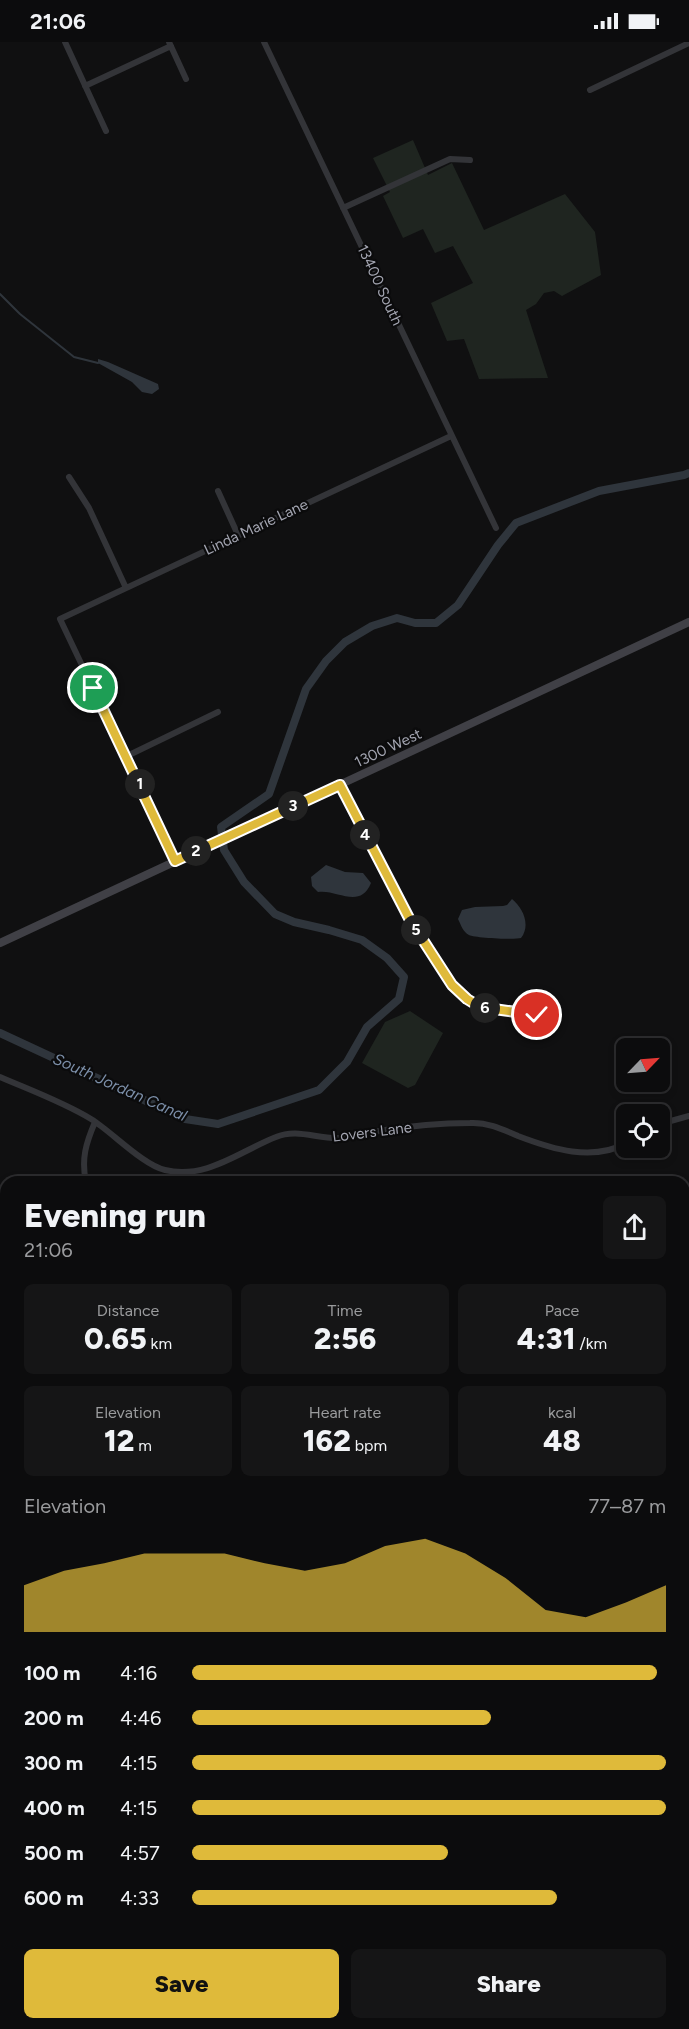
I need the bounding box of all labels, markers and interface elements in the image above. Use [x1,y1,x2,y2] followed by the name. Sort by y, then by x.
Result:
[30,8,86,35] text: 21:06
[353,242,407,328] street label: 13400 South
[201,495,311,559] street label: Linda Marie Lane
[67,662,118,713] pin
[76,671,109,704] icon: arrive
[352,725,425,771] street label: 1300 West
[125,769,155,799] pin: 1
[137,774,143,793] text: 1
[278,791,308,821] pin: 3
[289,796,297,815] text: 3
[350,820,380,850] pin: 4
[360,825,370,844] text: 4
[181,836,211,866] pin: 2
[191,841,201,860] text: 2
[401,915,431,945] pin: 5
[411,920,421,939] text: 5
[511,989,562,1040] pin
[470,993,500,1023] pin: 6
[480,998,490,1017] text: 6
[520,998,553,1031] icon: check
[616,1038,670,1092] north arrow
[616,1038,670,1158] map controls
[50,1049,190,1125] water label: South Jordan Canal
[616,1104,670,1158] button: locate
[331,1118,413,1146] street label: Lovers Lane
[24,1196,206,1235] text: Evening run
[603,1196,666,1259] button: share
[24,1238,73,1262] text: 21:06
[97,1301,159,1320] text: Distance
[328,1301,362,1320] text: Time
[545,1301,579,1320] text: Pace
[84,1320,147,1357] text: 0.65
[314,1320,376,1357] text: 2:56
[517,1320,575,1357] text: 4:31
[147,1334,172,1353] text: km
[575,1334,607,1353] text: /km
[95,1403,161,1422] text: Elevation
[309,1403,381,1422] text: Heart rate
[548,1403,576,1422] text: kcal
[104,1422,134,1459] text: 12
[303,1422,351,1459] text: 162
[543,1422,581,1459] text: 48
[134,1436,152,1455] text: m
[351,1436,387,1455] text: bpm
[24,1494,106,1518] text: Elevation
[589,1494,666,1518] text: 77–87 m
[24,1661,81,1685] text: 100 m
[120,1661,157,1685] text: 4:16
[24,1706,84,1730] text: 200 m
[120,1706,161,1730] text: 4:46
[24,1751,83,1775] text: 300 m
[120,1751,157,1775] text: 4:15
[24,1796,85,1820] text: 400 m
[120,1796,157,1820] text: 4:15
[24,1841,84,1865] text: 500 m
[120,1841,160,1865] text: 4:57
[24,1886,84,1910] text: 600 m
[120,1886,159,1910] text: 4:33
[24,1949,339,2018] button: Save
[351,1949,666,2018] button: Share

